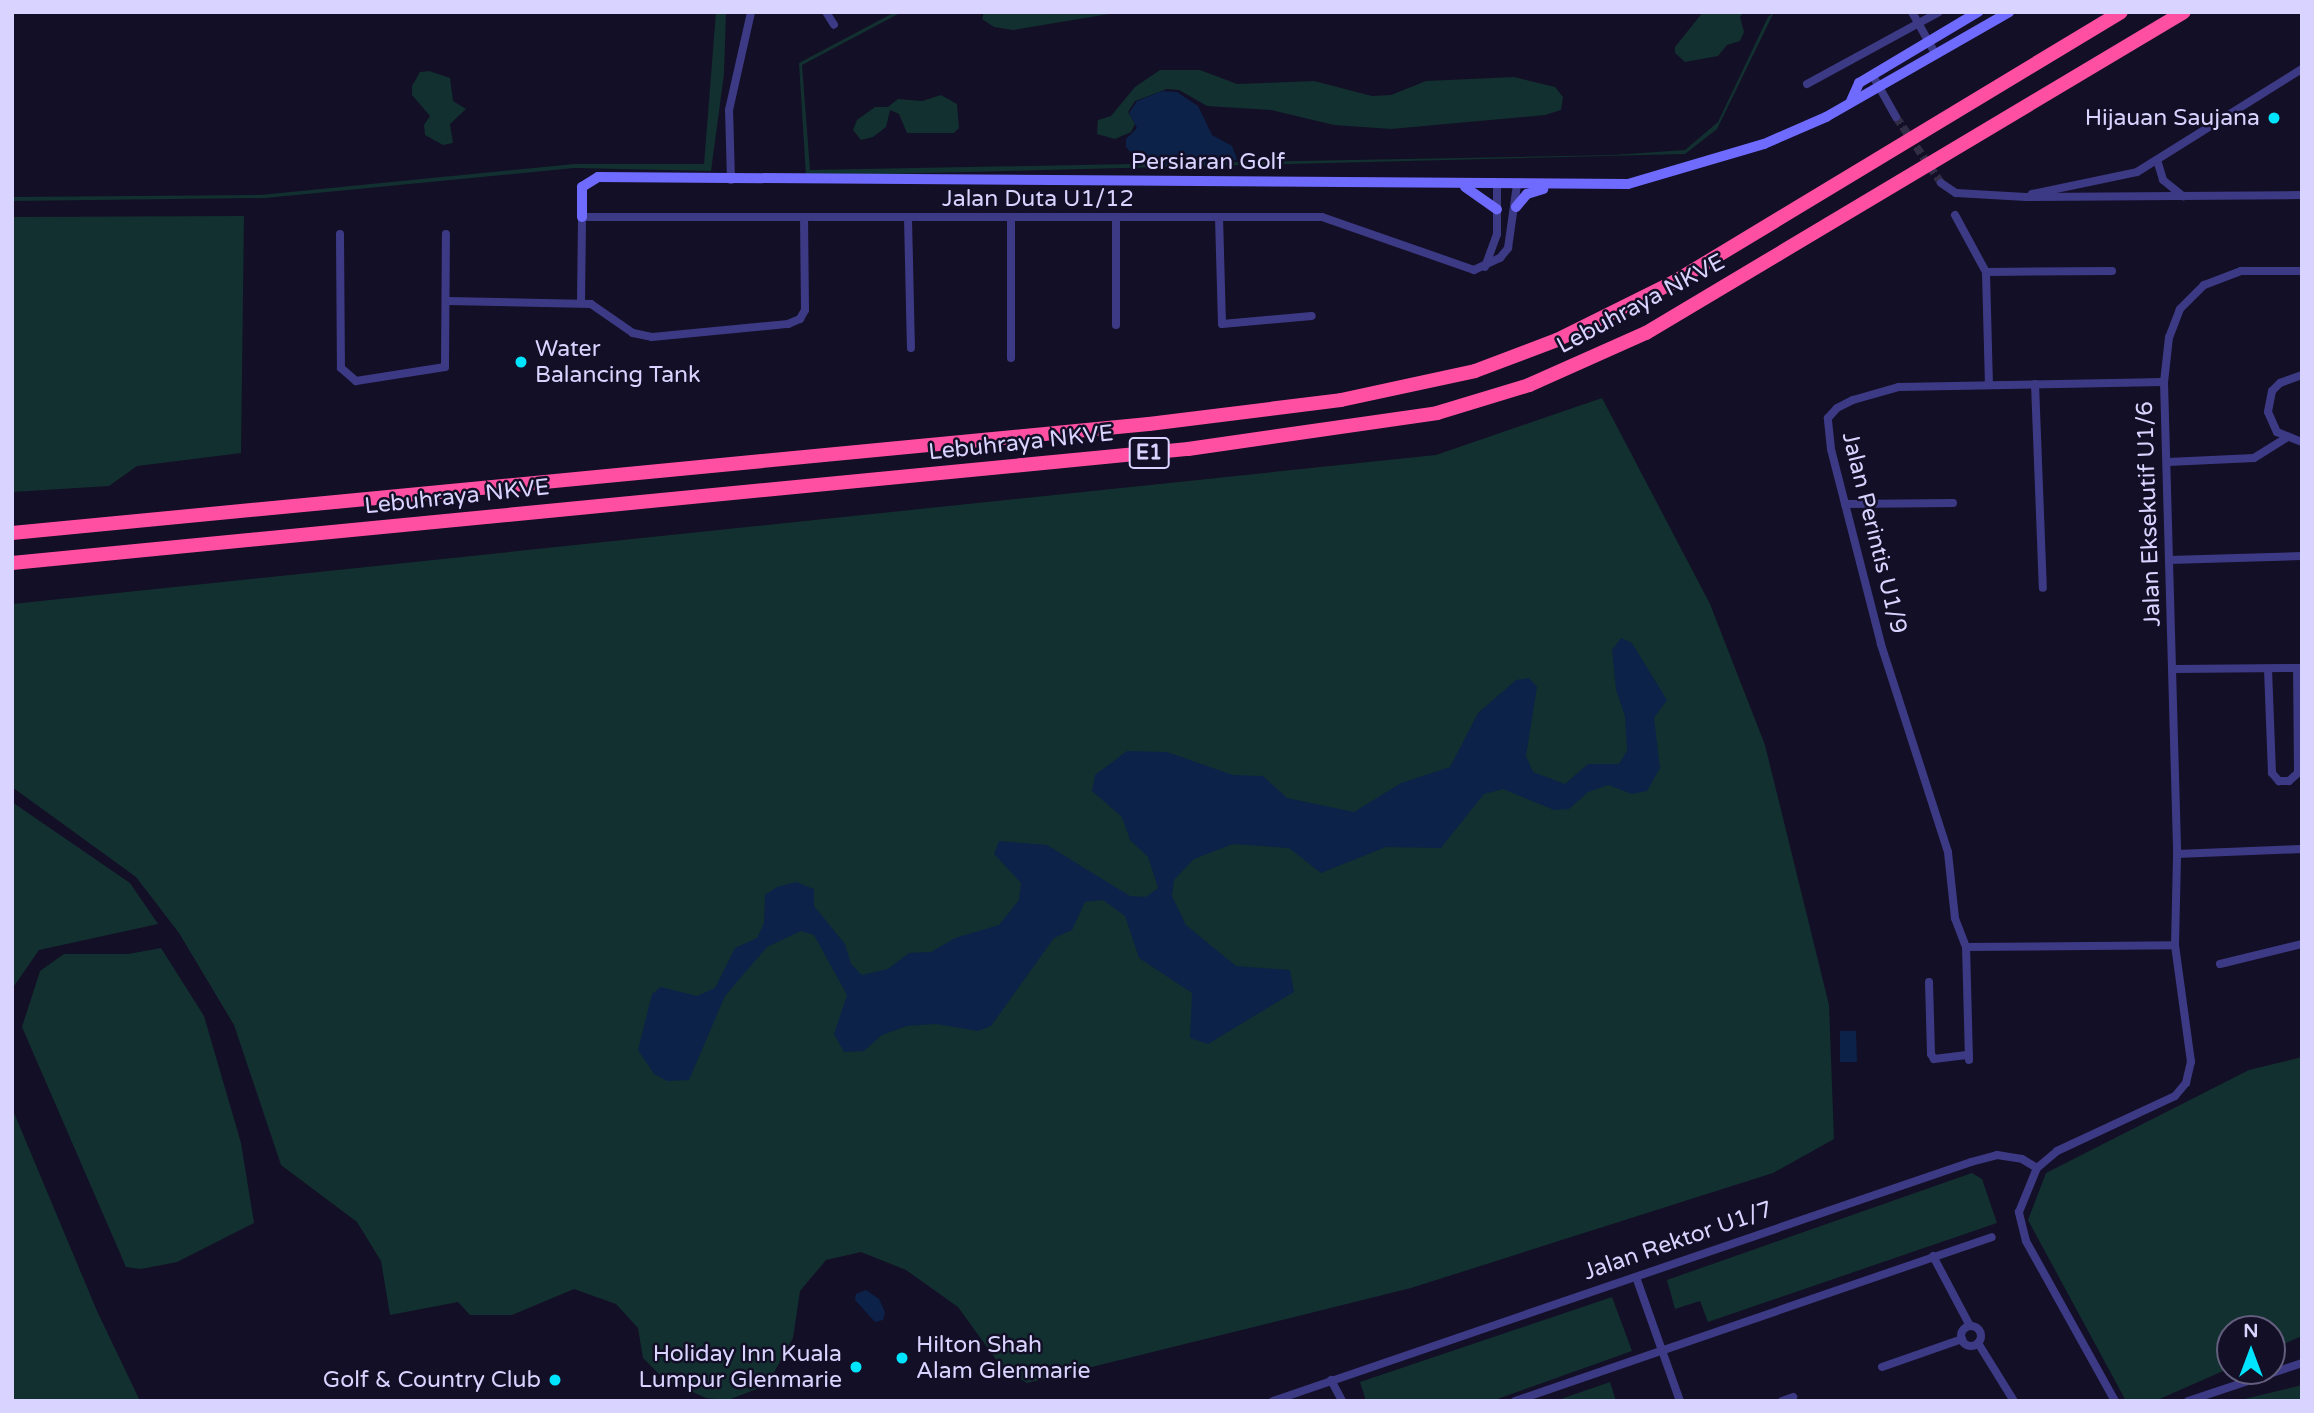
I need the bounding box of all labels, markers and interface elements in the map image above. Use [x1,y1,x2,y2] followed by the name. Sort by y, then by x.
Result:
[2085,104,2260,132] place label: Hijauan Saujana
[2266,110,2282,126] marker: Hijauan Saujana
[1131,148,1285,176] street label: Persiaran Golf
[942,185,1134,213] street label: Jalan Duta U1/12
[1552,248,1730,360] street label: Lebuhraya NKVE
[535,335,701,389] place label: Water Balancing Tank
[513,354,529,370] marker: Water Balancing Tank
[2131,401,2167,627] street label: Jalan Eksekutif U1/6
[927,420,1115,466] street label: Lebuhraya NKVE
[1836,429,1912,637] street label: Jalan Perintis U1/9
[1128,435,1170,470] road number: E1
[363,474,551,520] street label: Lebuhraya NKVE
[1580,1196,1776,1286] street label: Jalan Rektor U1/7
[2216,1315,2286,1385] north arrow
[2243,1320,2259,1342] text: N
[916,1331,1091,1385] place label: Hilton Shah Alam Glenmarie
[639,1340,842,1394] place label: Holiday Inn Kuala Lumpur Glenmarie
[894,1350,910,1366] marker: Hilton Shah Alam Glenmarie
[848,1359,864,1375] marker: Holiday Inn Kuala Lumpur Glenmarie
[323,1366,541,1394] place label: Golf & Country Club
[547,1372,563,1388] marker: Golf & Country Club

